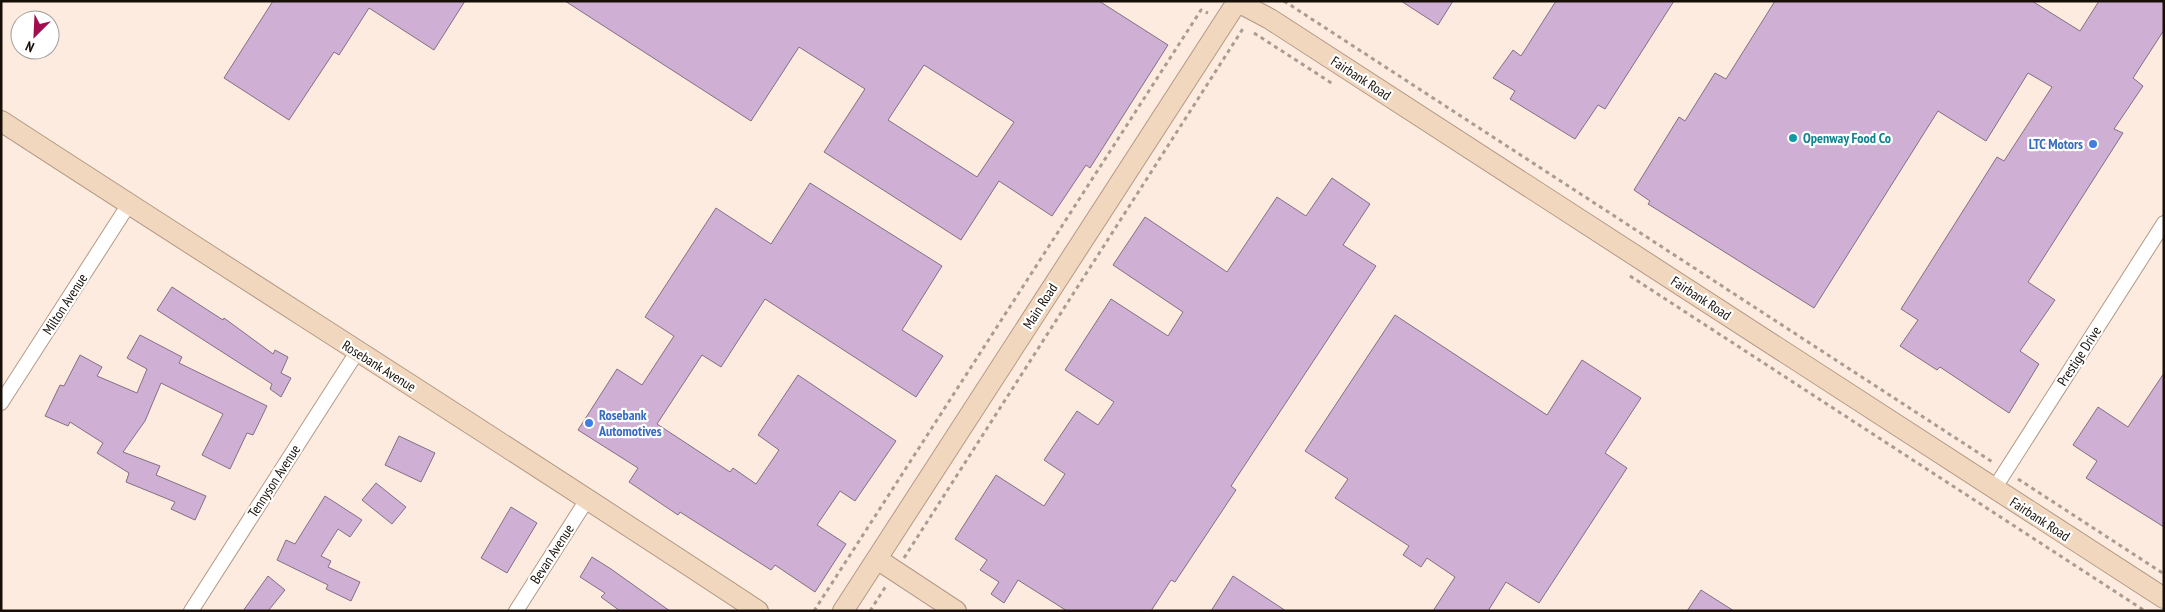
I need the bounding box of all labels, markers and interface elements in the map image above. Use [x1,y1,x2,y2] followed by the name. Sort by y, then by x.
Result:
[10,10,60,60] north arrow
[23,37,37,57] text: N
[1328,52,1394,104] street label: Fairbank Road
[1803,129,1891,147] place label: Openway Food Co
[1787,132,1799,144] marker: Openway Food Co
[2029,135,2083,153] place label: LTC Motors
[2087,138,2099,150] marker: LTC Motors
[39,270,91,338] street label: Milton Avenue
[1668,272,1734,324] street label: Fairbank Road
[1019,280,1061,332] street label: Main Road
[2053,323,2105,389] street label: Prestige Drive
[339,336,419,396] street label: Rosebank Avenue
[598,406,662,440] place label: Rosebank Automotives
[583,417,595,429] marker: Rosebank Automotives
[244,441,304,521] street label: Tennyson Avenue
[2007,493,2073,545] street label: Fairbank Road
[526,521,578,587] street label: Bevan Avenue

